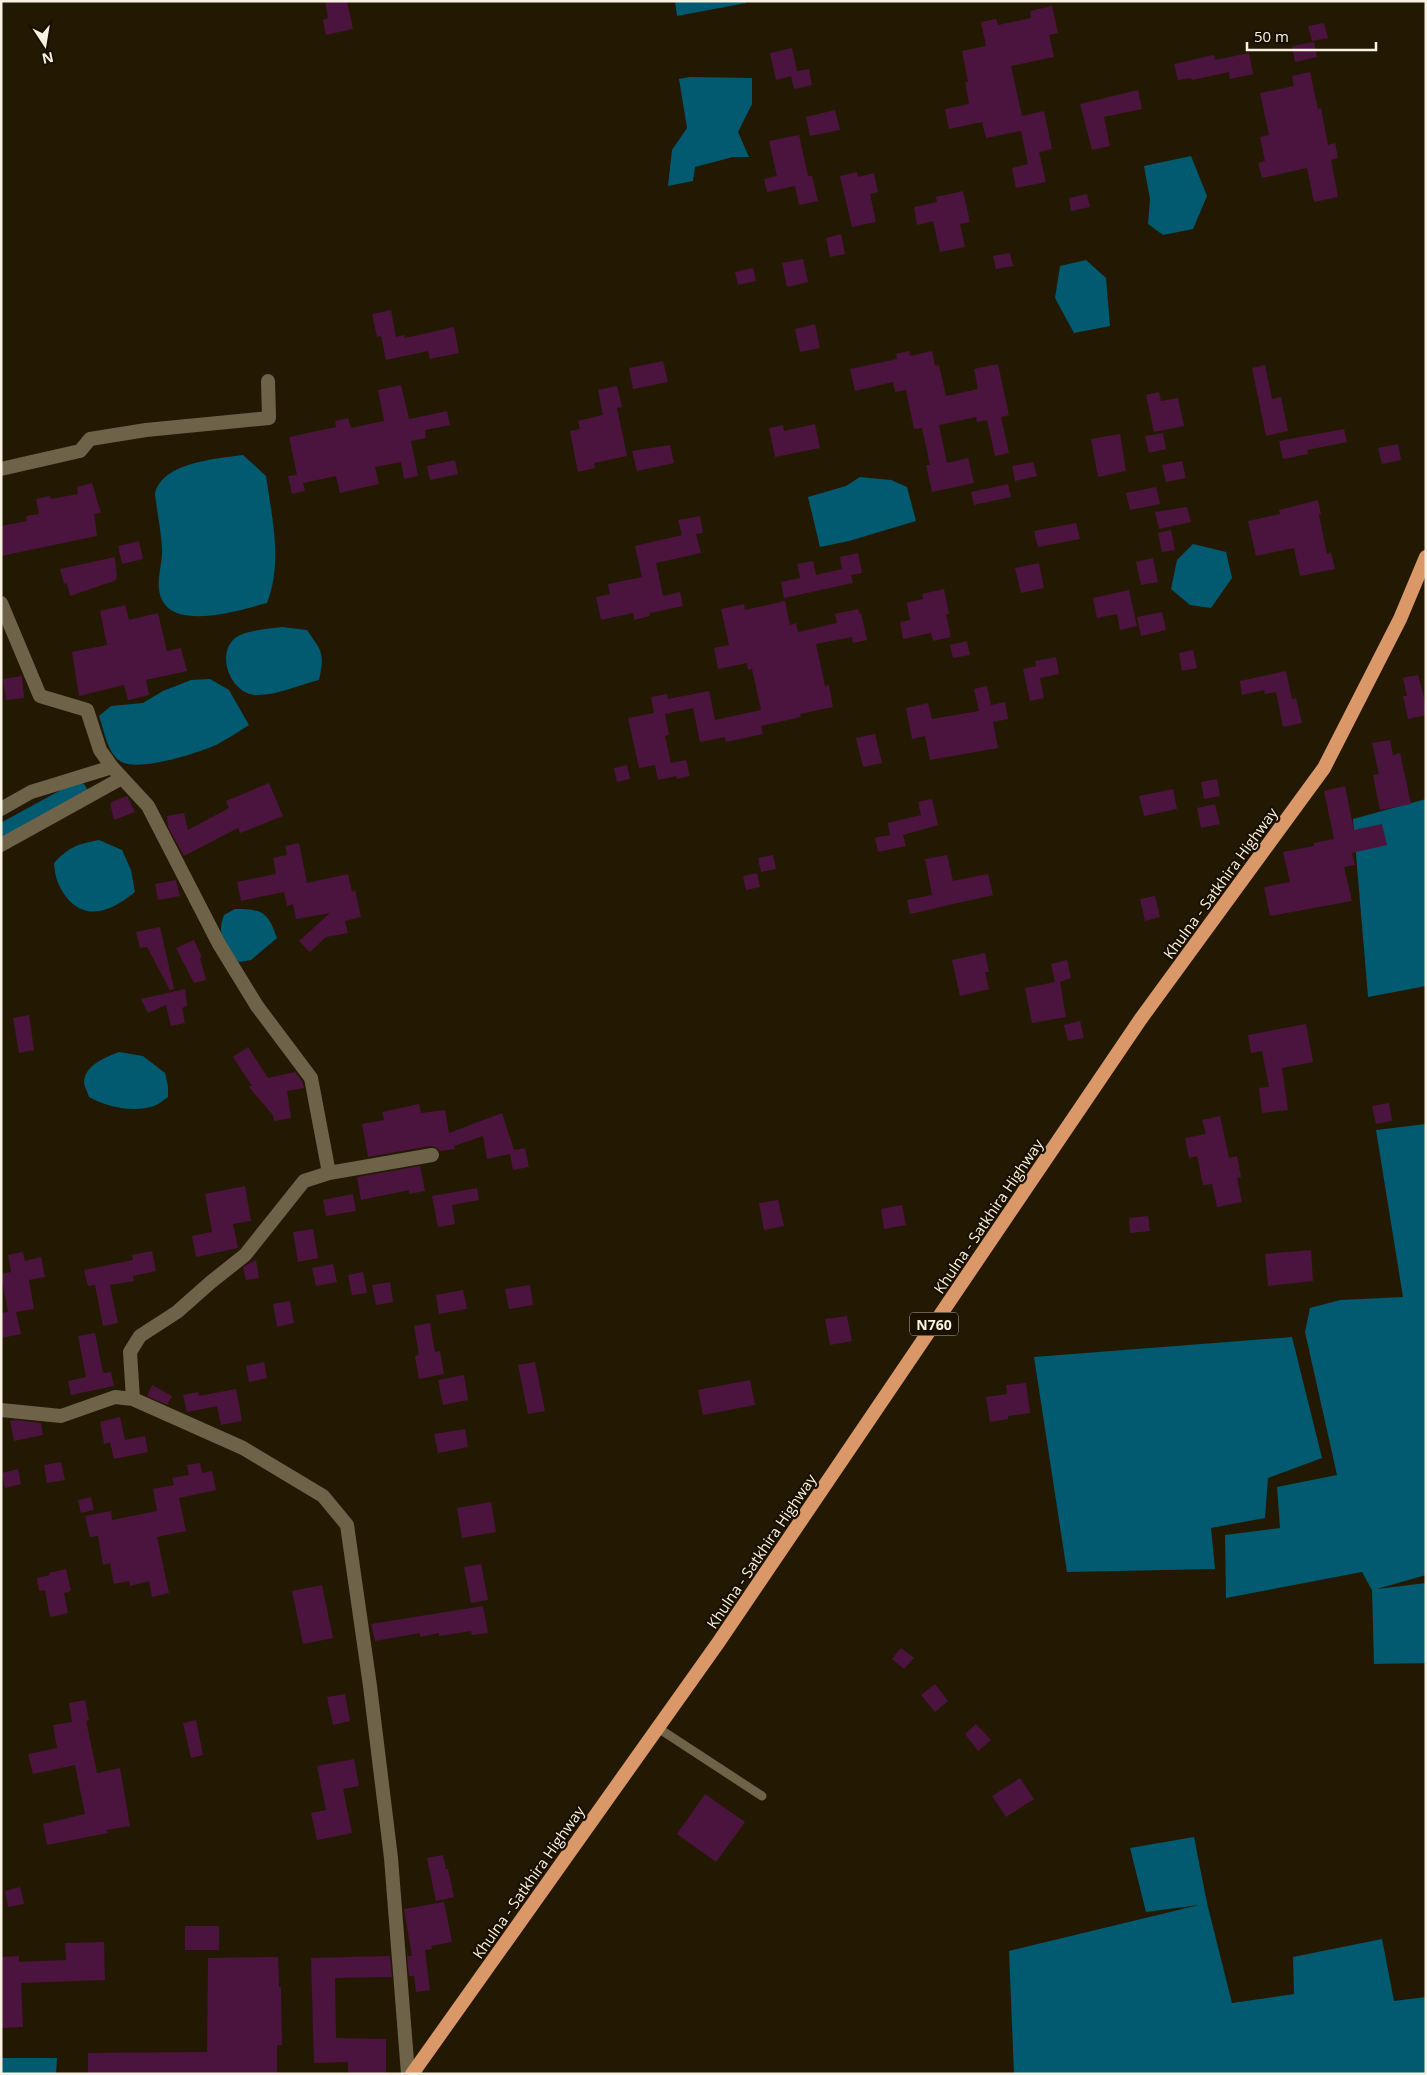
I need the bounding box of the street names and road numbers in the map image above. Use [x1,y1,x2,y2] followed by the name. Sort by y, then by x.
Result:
[1158,803,1282,963] street label: Khulna - Satkhira Highway
[929,1134,1048,1297] street label: Khulna - Satkhira Highway
[910,1312,958,1336] road number: N760
[702,1469,821,1632] street label: Khulna - Satkhira Highway
[468,1801,589,1962] street label: Khulna - Satkhira Highway

